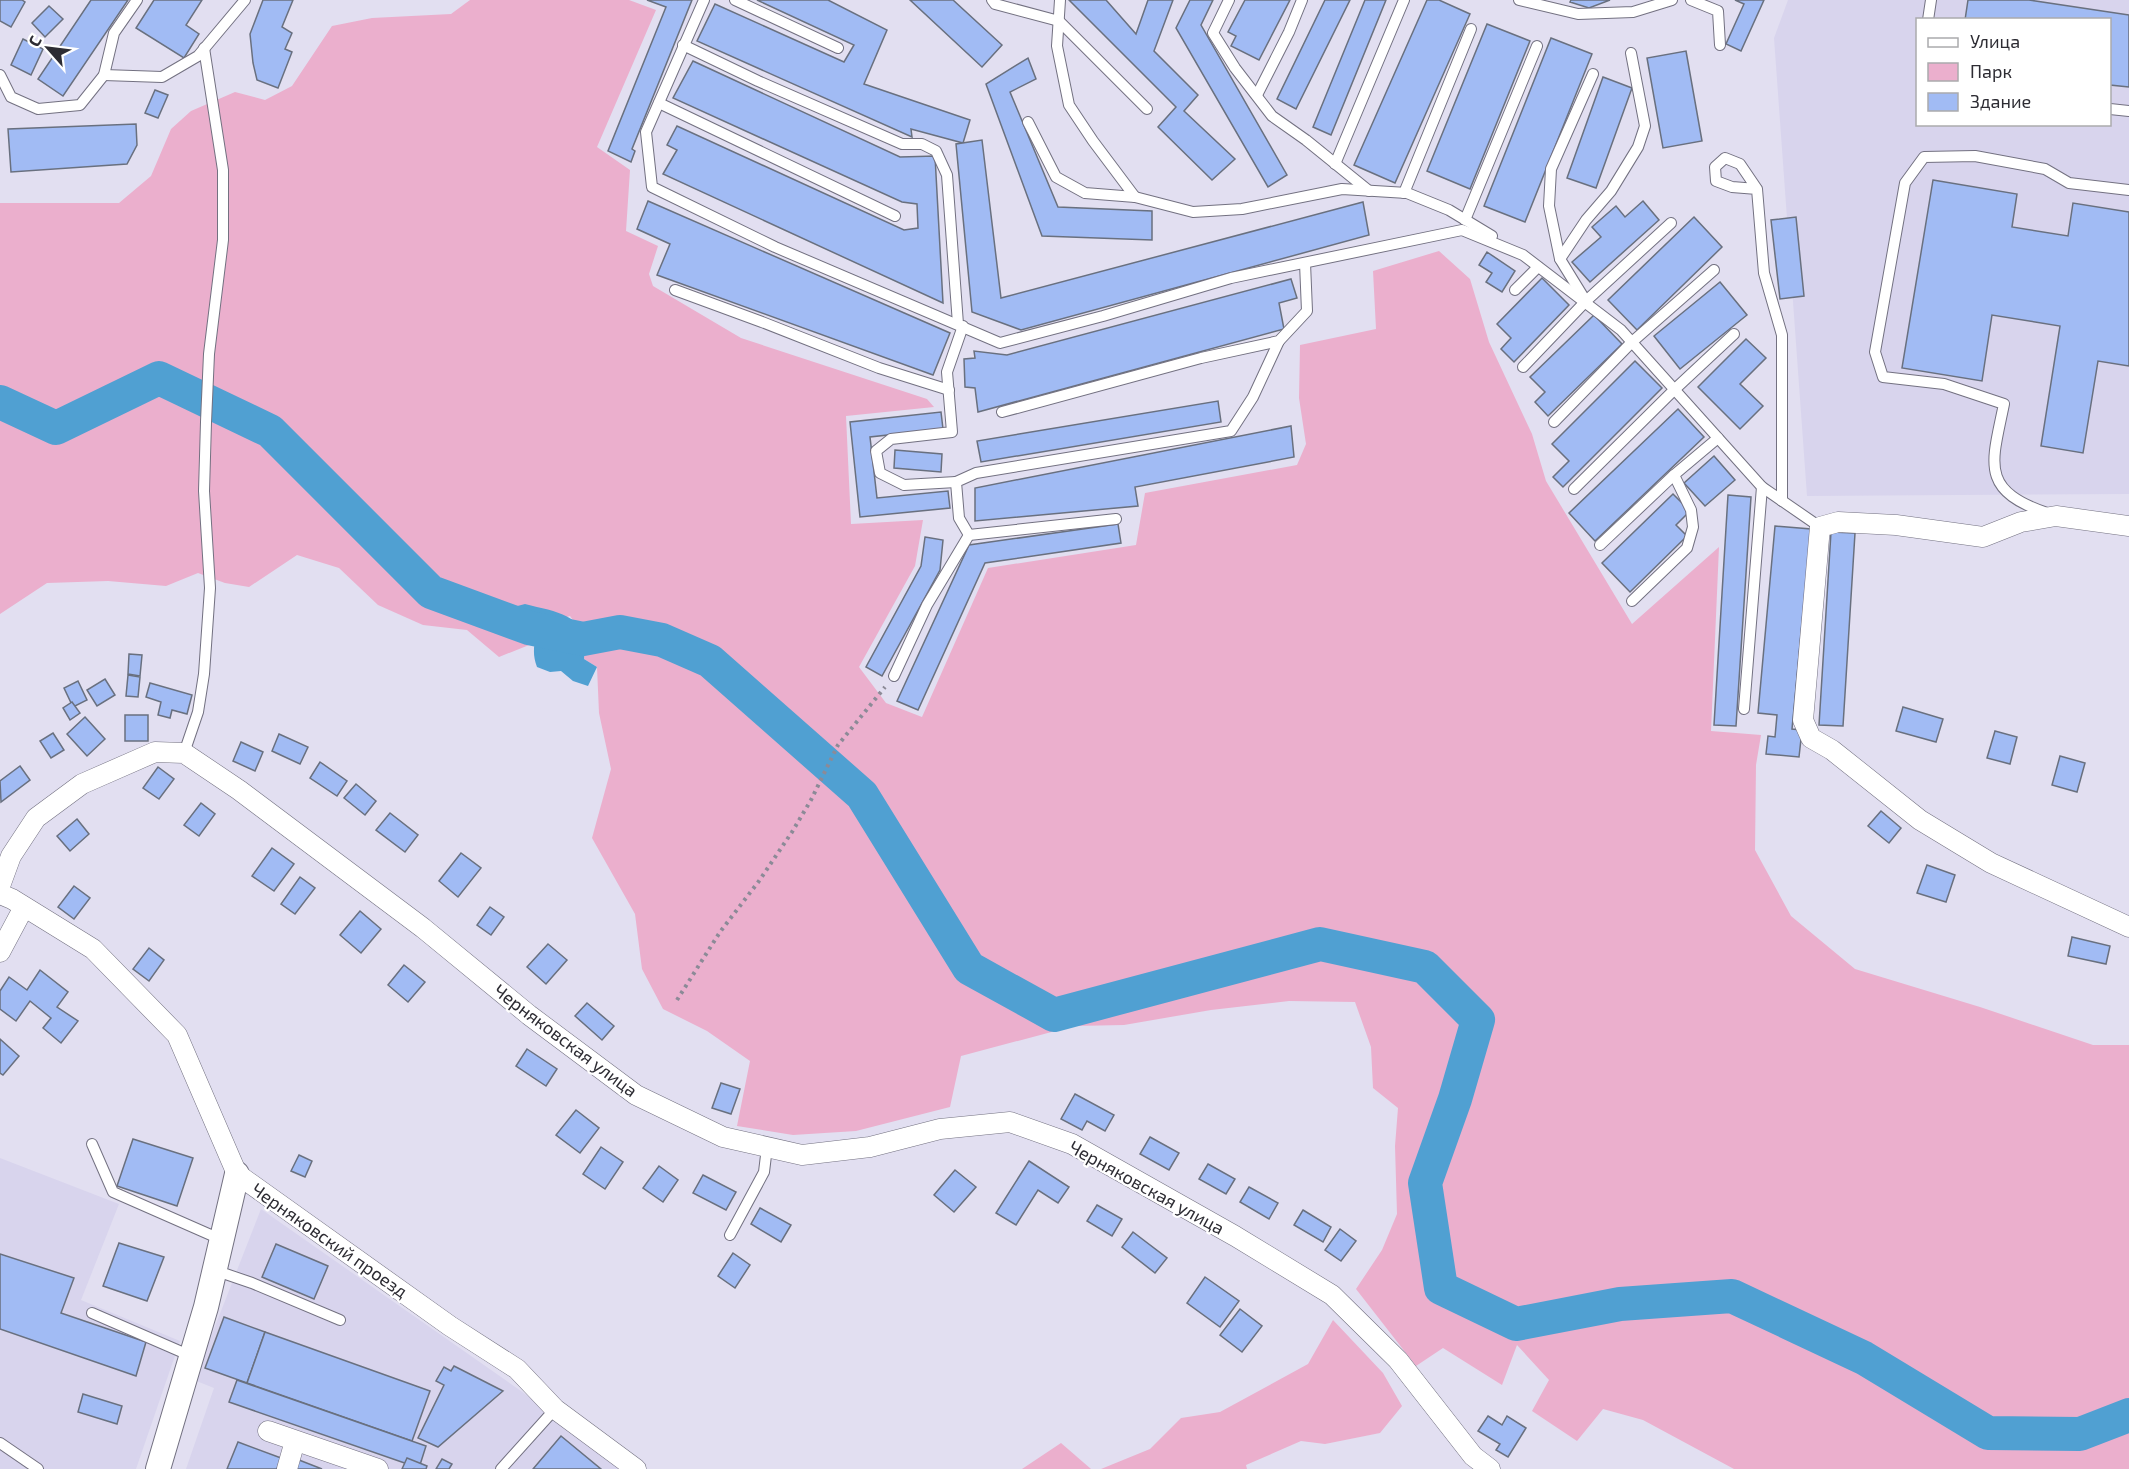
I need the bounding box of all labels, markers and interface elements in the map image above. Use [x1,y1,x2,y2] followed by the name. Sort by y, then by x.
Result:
[18,18,78,78] north arrow
[1916,18,2111,126] legend
[1970,30,2020,52] text: Улица
[24,32,45,49] text: С
[1970,60,2012,82] text: Парк
[1970,90,2031,112] text: Здание
[490,979,642,1101] street label: Черняковская улица
[1066,1135,1228,1239] street label: Черняковская улица
[248,1178,412,1302] street label: Черняковский проезд

